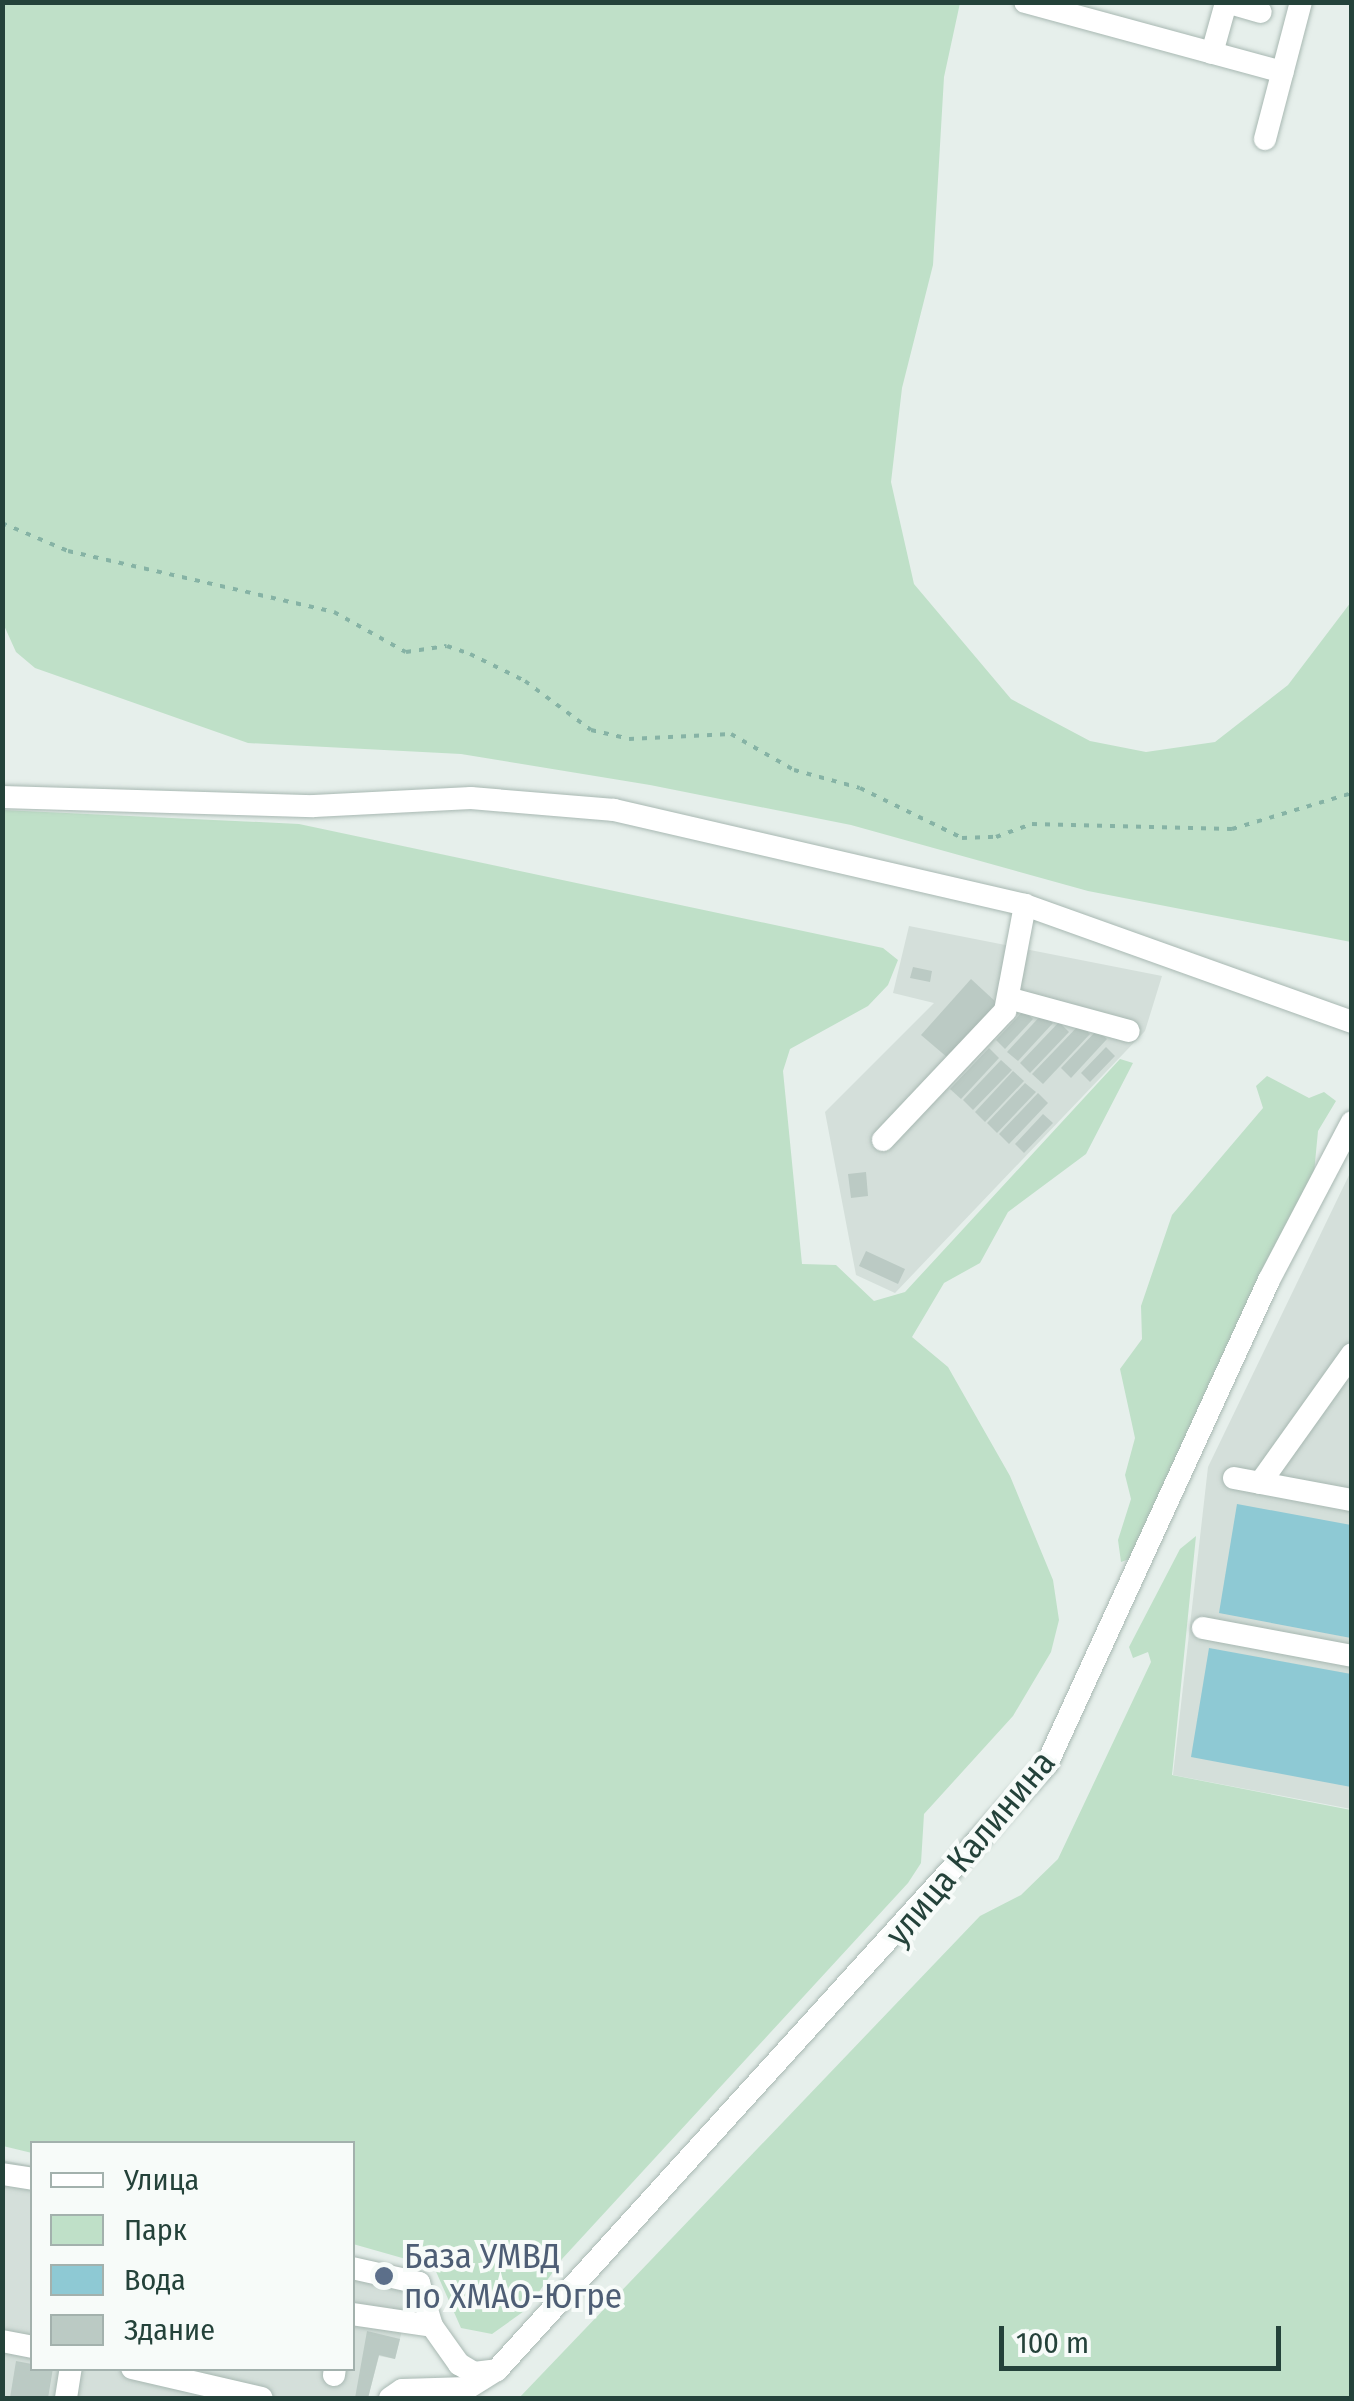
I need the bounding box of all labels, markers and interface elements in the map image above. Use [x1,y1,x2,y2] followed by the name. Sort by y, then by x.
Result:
[876,1742,1064,1954] street label: улица Калинина
[30,2141,355,2371] legend
[124,2162,199,2198] text: Улица
[124,2212,187,2248] text: Парк
[404,2235,622,2317] place label: База УМВД по ХМАО-Югре
[124,2262,186,2298] text: Вода
[373,2265,395,2287] marker: База УМВД по ХМАО-Югре
[1004,2306,1286,2368] scale bar
[124,2312,215,2348] text: Здание
[1016,2325,1089,2361] text: 100 m

